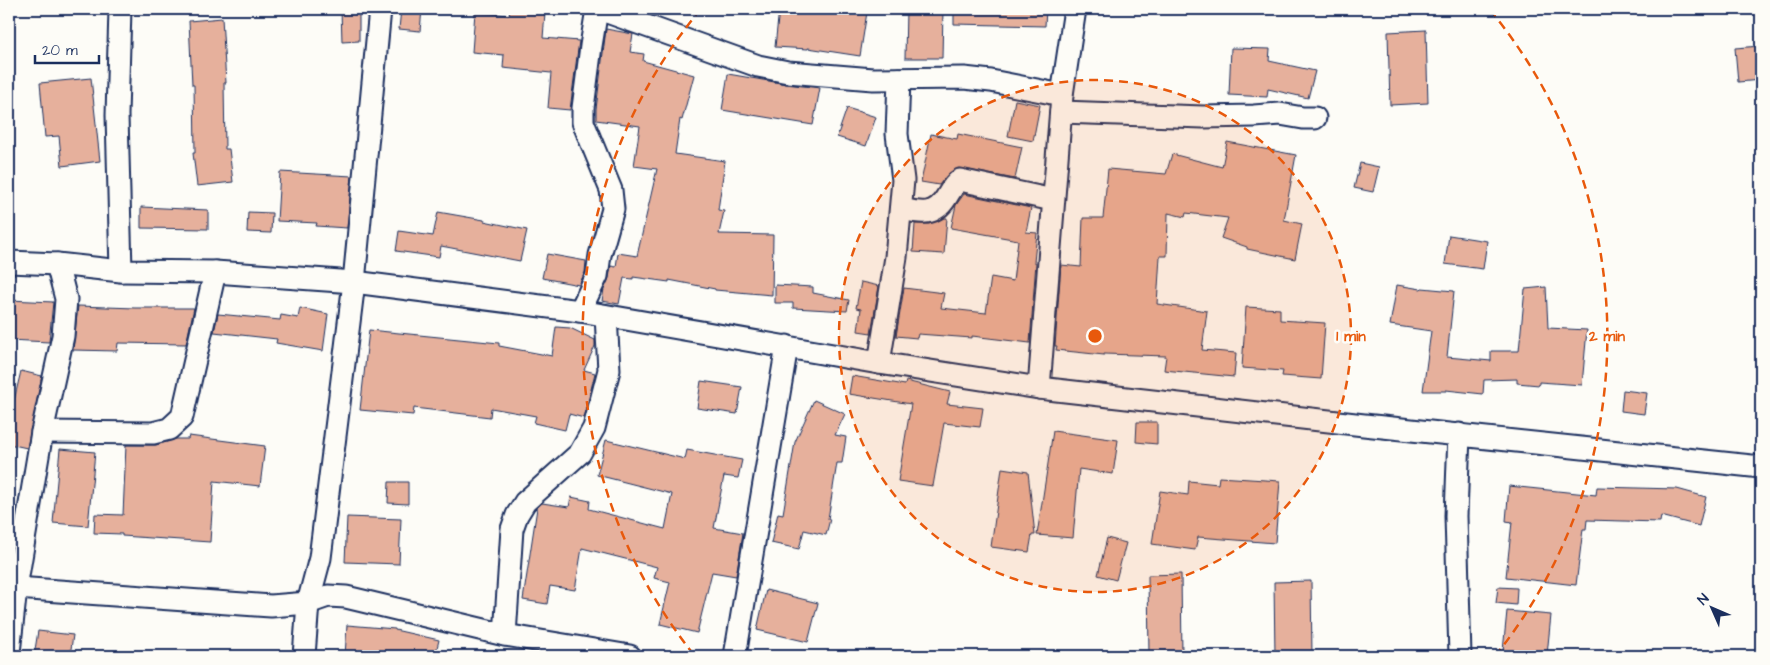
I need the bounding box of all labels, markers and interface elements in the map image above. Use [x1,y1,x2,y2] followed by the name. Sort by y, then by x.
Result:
[35,32,99,64] scale bar
[42,40,78,61] text: 20 m
[1336,326,1366,347] text: 1 min
[1588,326,1626,347] text: 2 min
[1086,327,1104,345] centre of rings
[1688,582,1738,632] north arrow
[1693,589,1714,610] text: N

